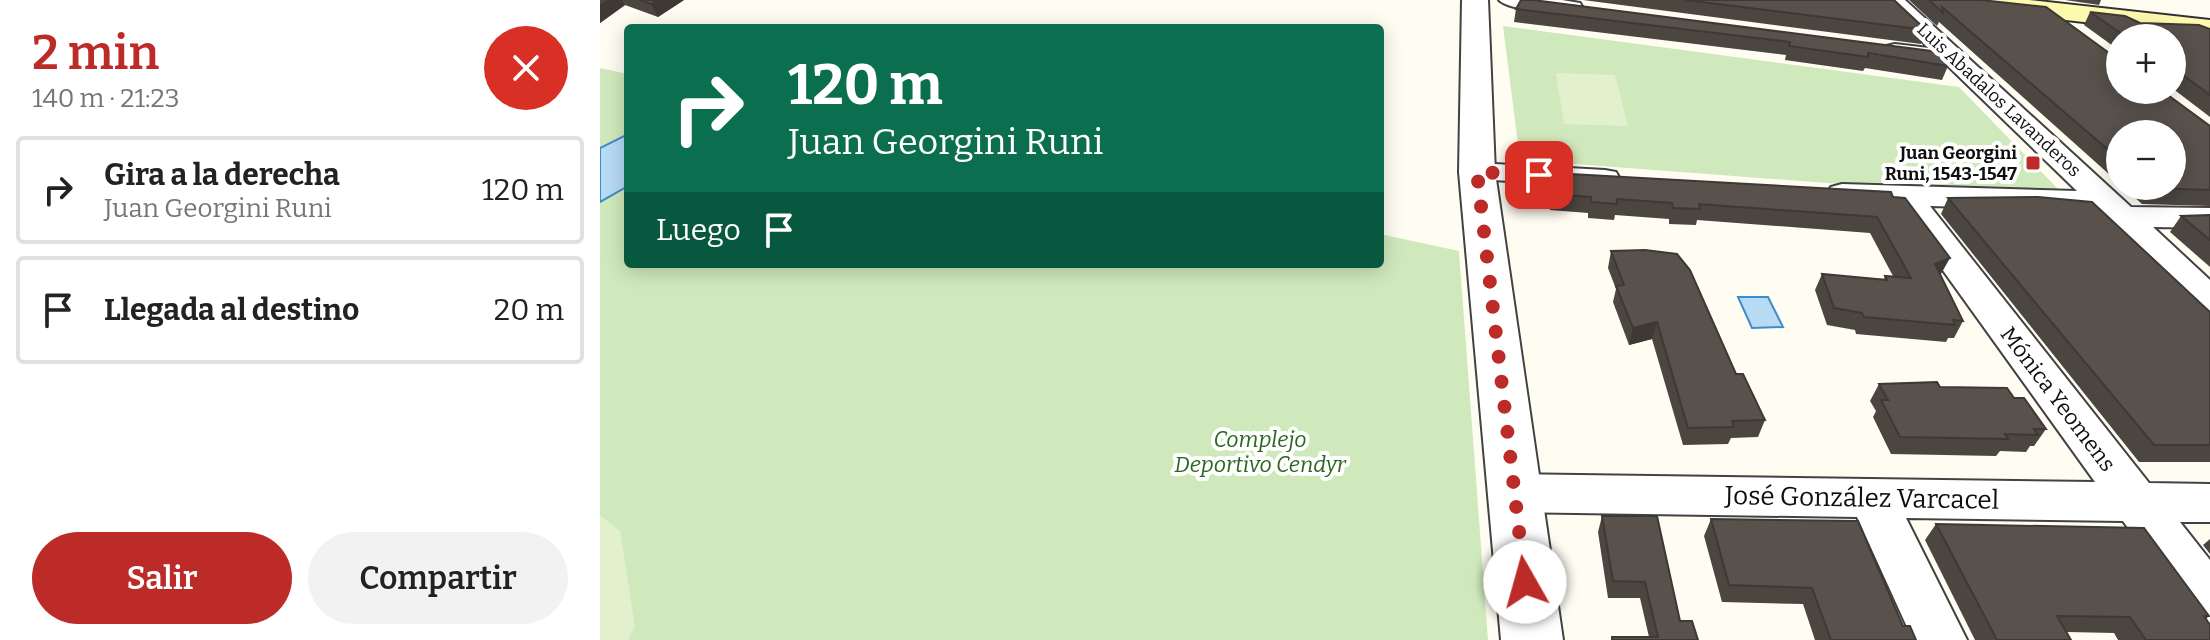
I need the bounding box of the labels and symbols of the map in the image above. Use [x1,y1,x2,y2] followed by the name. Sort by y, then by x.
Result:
[1913,18,2085,182] street label: Luis Abadalos Lavanderos
[1505,141,1573,209] pin
[1885,142,2017,185] place label: Juan Georgini Runi, 1543-1547
[2024,154,2042,172] marker: Juan Georgini Runi, 1543-1547
[1995,321,2121,477] street label: Mónica Yeomens
[1174,426,1347,478] park label: Complejo Deportivo Cendyr
[1724,480,1999,516] street label: José González Varcacel
[1483,540,1567,624] position arrow

